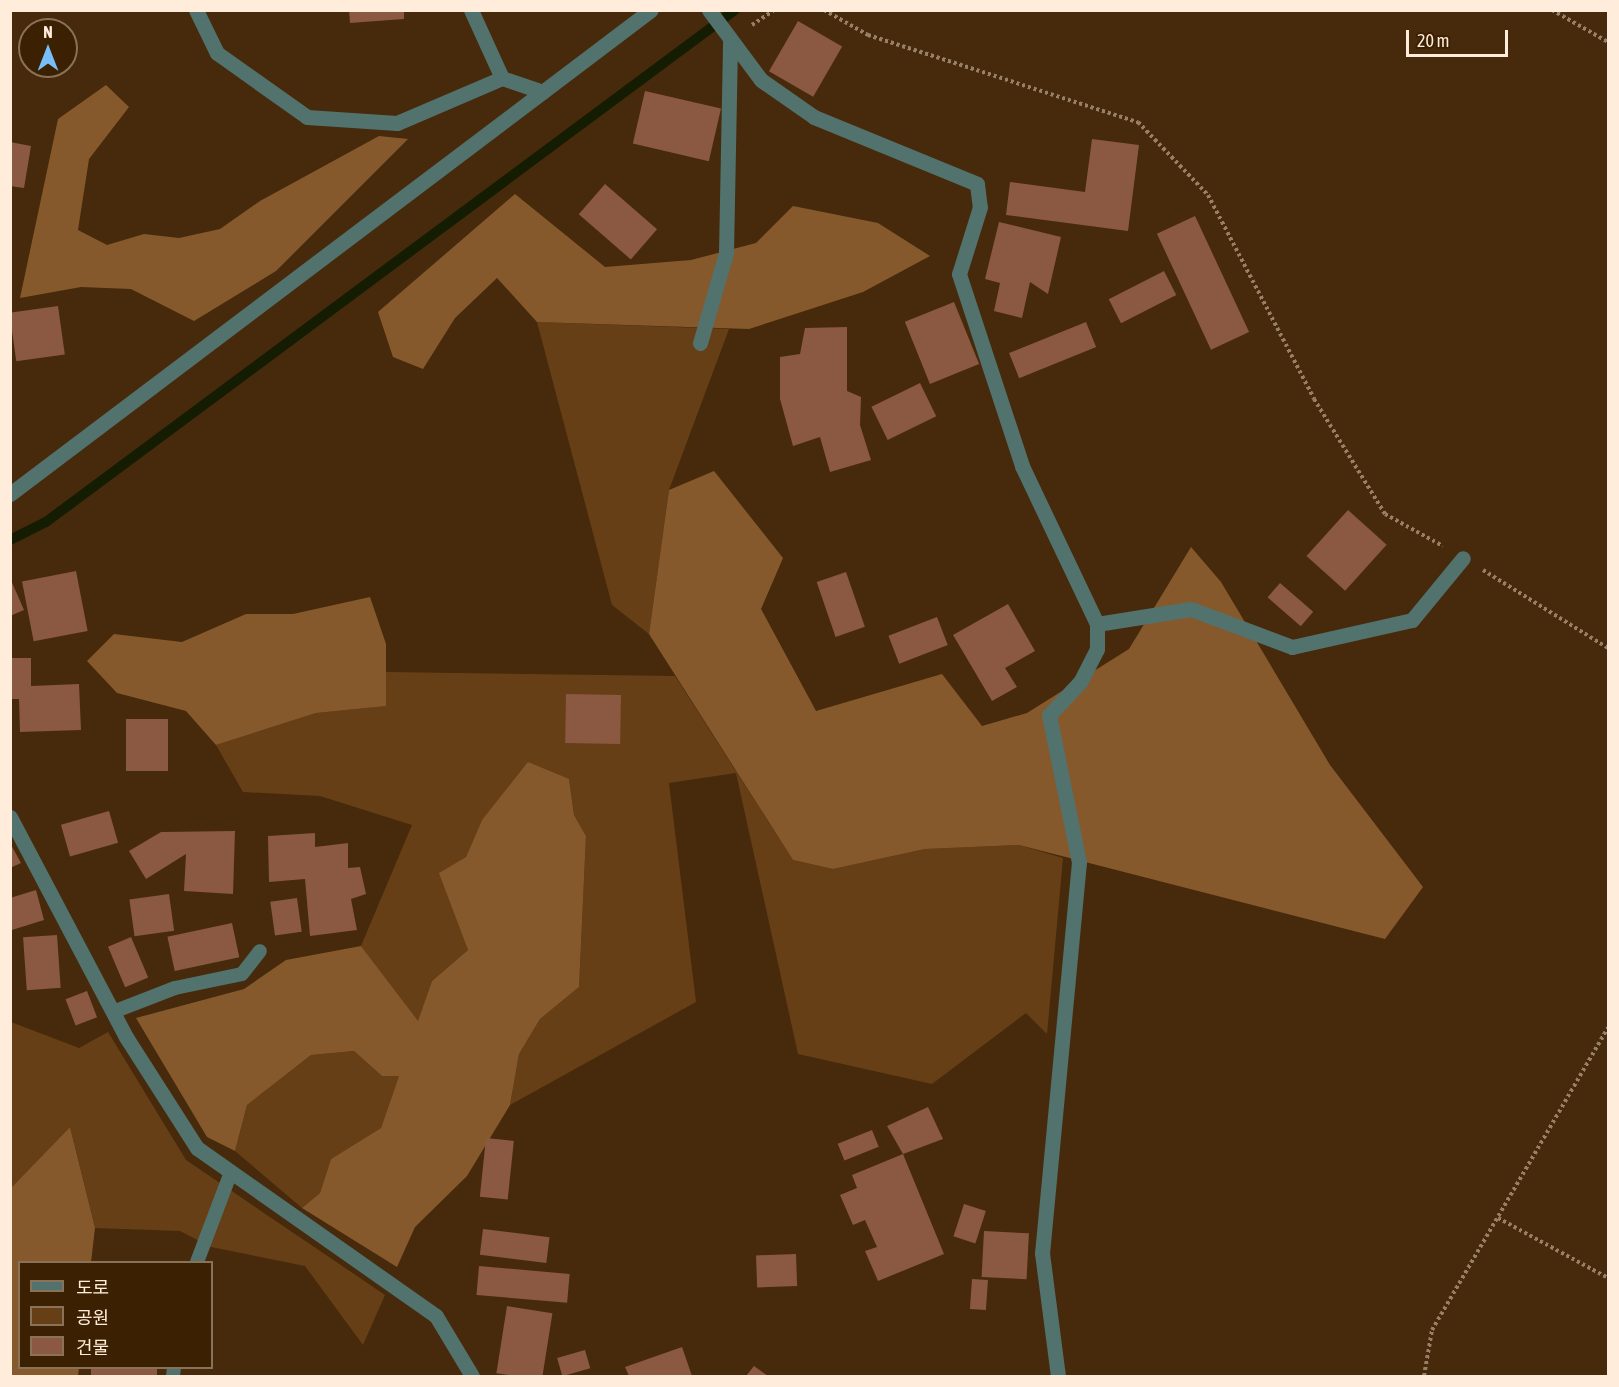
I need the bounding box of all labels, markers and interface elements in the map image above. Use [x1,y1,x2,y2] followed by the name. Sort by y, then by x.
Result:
[18,18,78,78] north arrow
[1409,18,1511,56] scale bar
[43,23,53,41] text: N
[1417,30,1449,51] text: 20 m
[18,1261,213,1369] legend
[76,1277,109,1298] text: 도로
[76,1307,109,1328] text: 공원
[76,1337,109,1358] text: 건물

